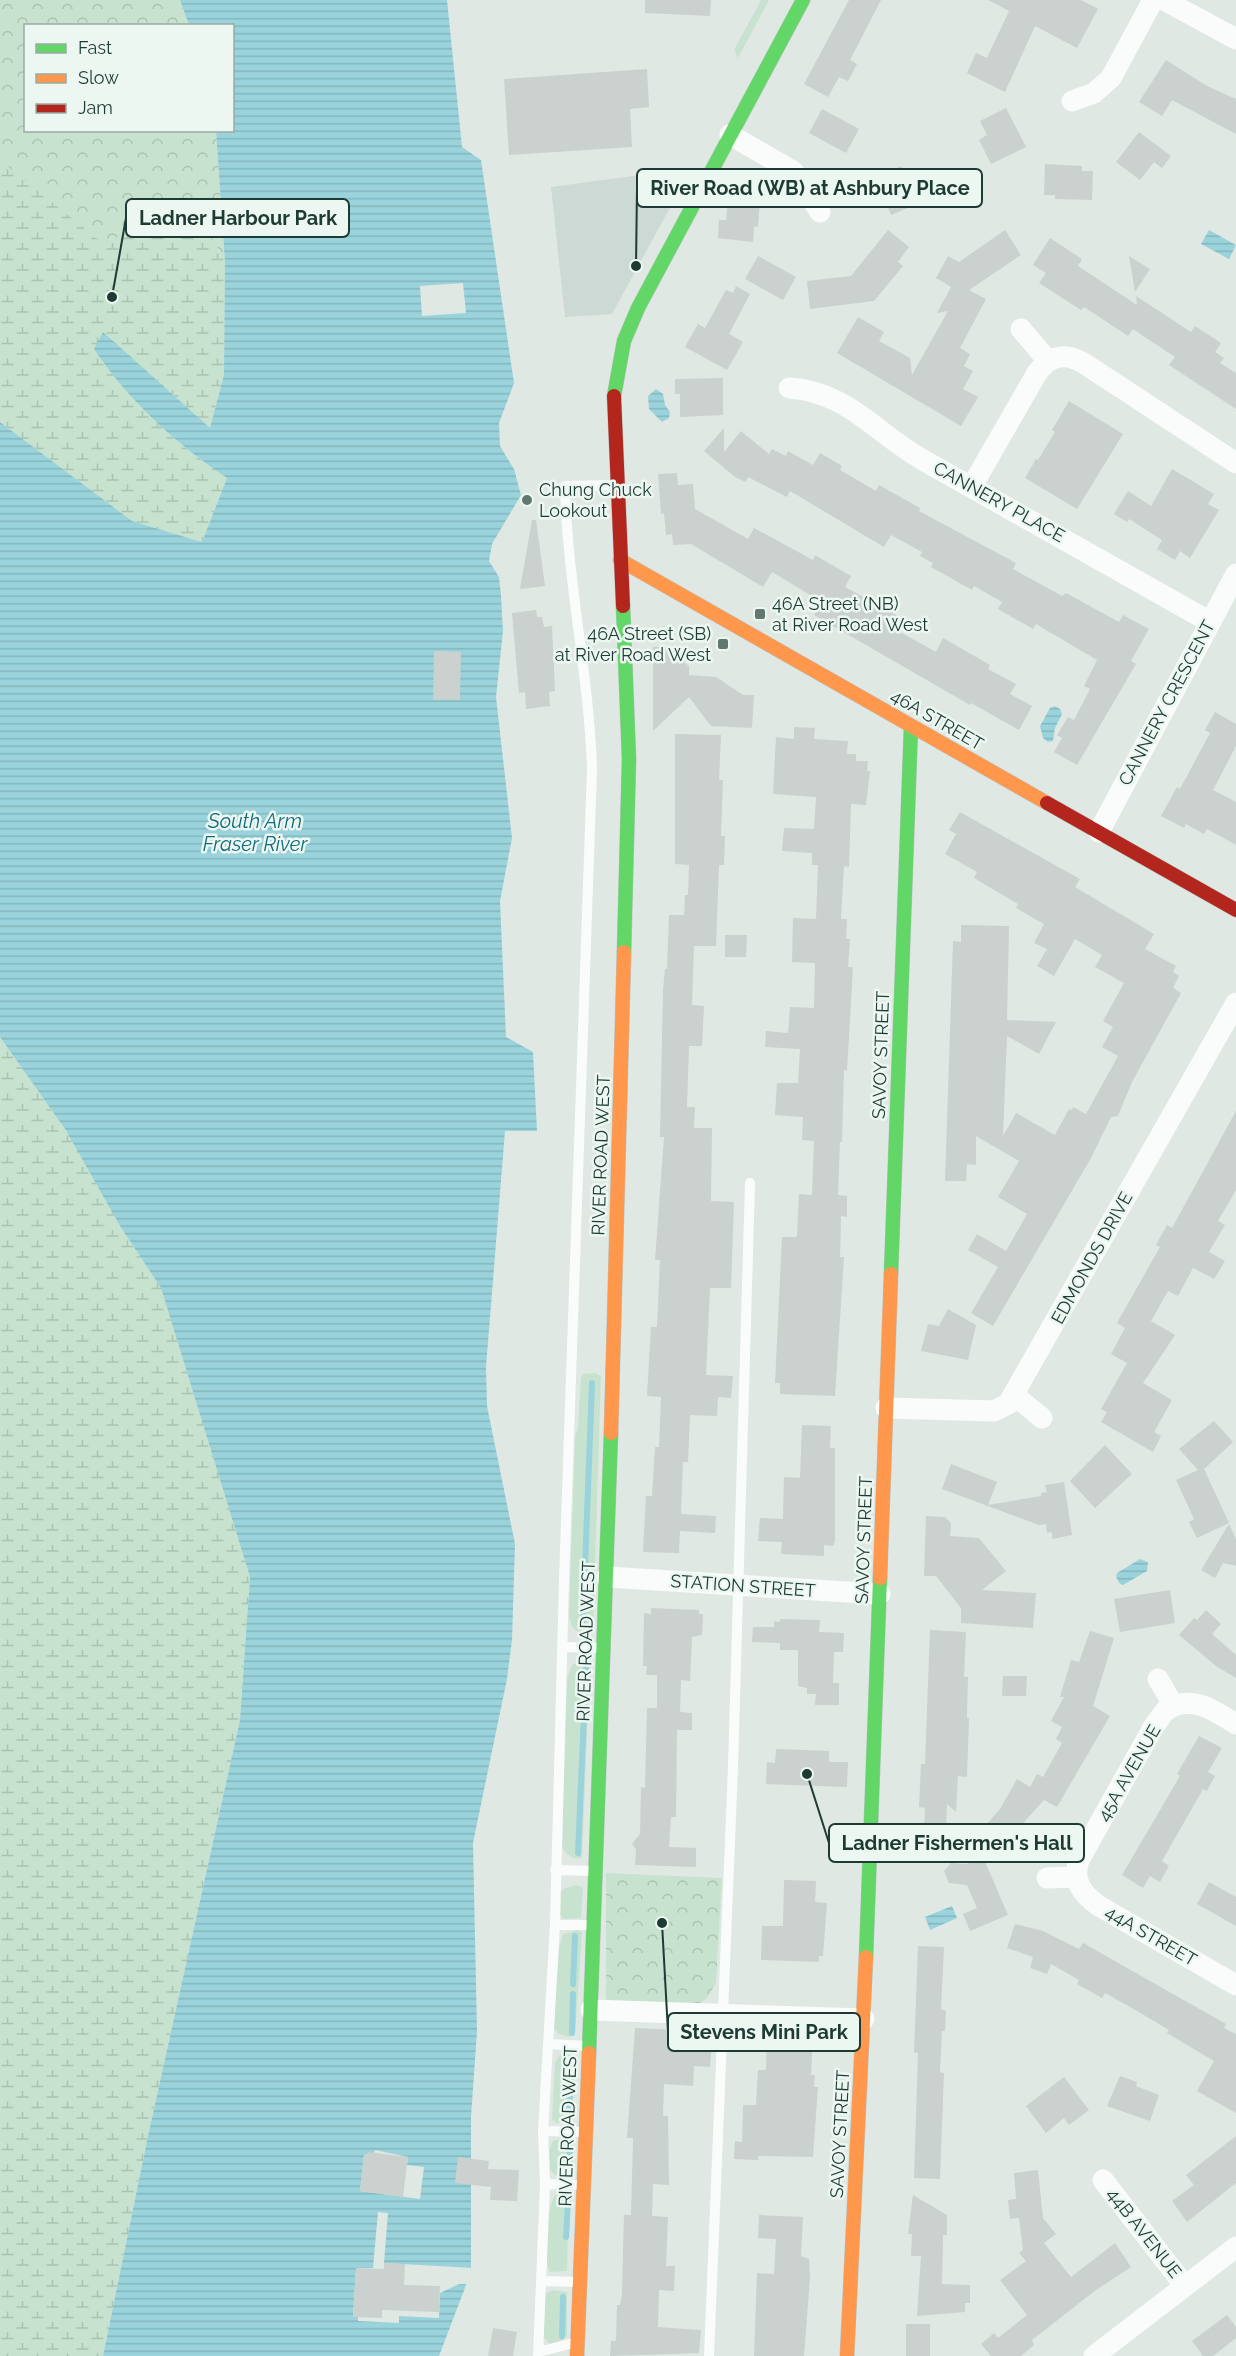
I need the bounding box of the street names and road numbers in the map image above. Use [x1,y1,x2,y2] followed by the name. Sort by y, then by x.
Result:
[930,457,1069,546] street label: CANNERY PLACE
[1114,617,1219,789] street label: CANNERY CRESCENT
[887,685,987,754] street label: 46A STREET
[868,990,893,1120] street label: SAVOY STREET
[587,1074,614,1236] street label: RIVER ROAD WEST
[1047,1188,1137,1327] street label: EDMONDS DRIVE
[851,1475,876,1605] street label: SAVOY STREET
[572,1560,599,1722] street label: RIVER ROAD WEST
[670,1570,816,1601] street label: STATION STREET
[1092,1721,1165,1825] street label: 45A AVENUE
[1102,1901,1201,1970] street label: 44A STREET
[554,2045,581,2207] street label: RIVER ROAD WEST
[826,2069,853,2199] street label: SAVOY STREET
[1103,2184,1186,2282] street label: 44B AVENUE

